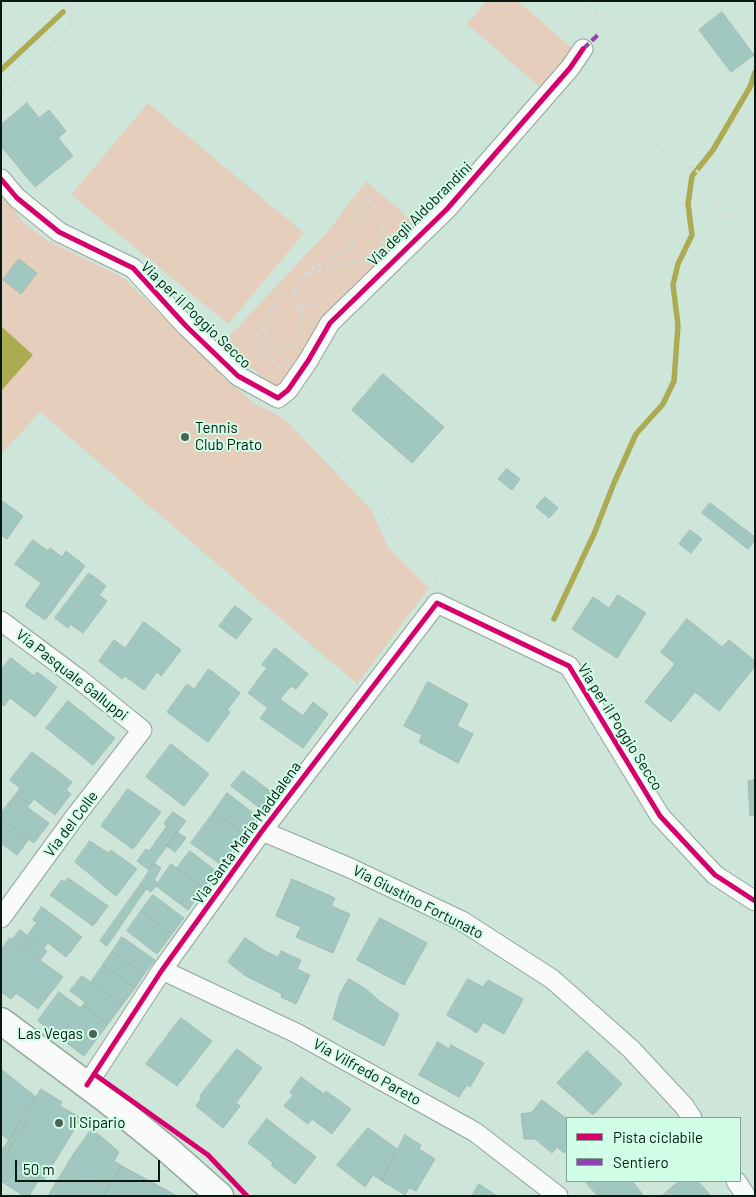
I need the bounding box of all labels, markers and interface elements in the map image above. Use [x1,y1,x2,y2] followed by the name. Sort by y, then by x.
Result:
[364,158,476,270] street label: Via degli Aldobrandini
[137,258,255,372] street label: Via per il Poggio Secco
[195,419,262,454] place label: Tennis Club Prato
[179,431,191,443] marker: Tennis Club Prato
[12,626,132,724] street label: Via Pasquale Galluppi
[574,660,666,794] street label: Via per il Poggio Secco
[189,758,305,908] street label: Via Santa Maria Maddalena
[40,787,102,861] street label: Via del Colle
[350,861,486,943] street label: Via Giustino Fortunato
[18,1025,83,1043] place label: Las Vegas
[87,1028,99,1040] marker: Las Vegas
[310,1035,424,1109] street label: Via Vilfredo Pareto
[69,1114,125,1132] place label: Il Sipario
[53,1117,65,1129] marker: Il Sipario
[566,1117,741,1182] legend
[613,1128,703,1146] text: Pista ciclabile
[18,1150,162,1182] scale bar
[613,1153,669,1171] text: Sentiero
[23,1160,55,1178] text: 50 m

